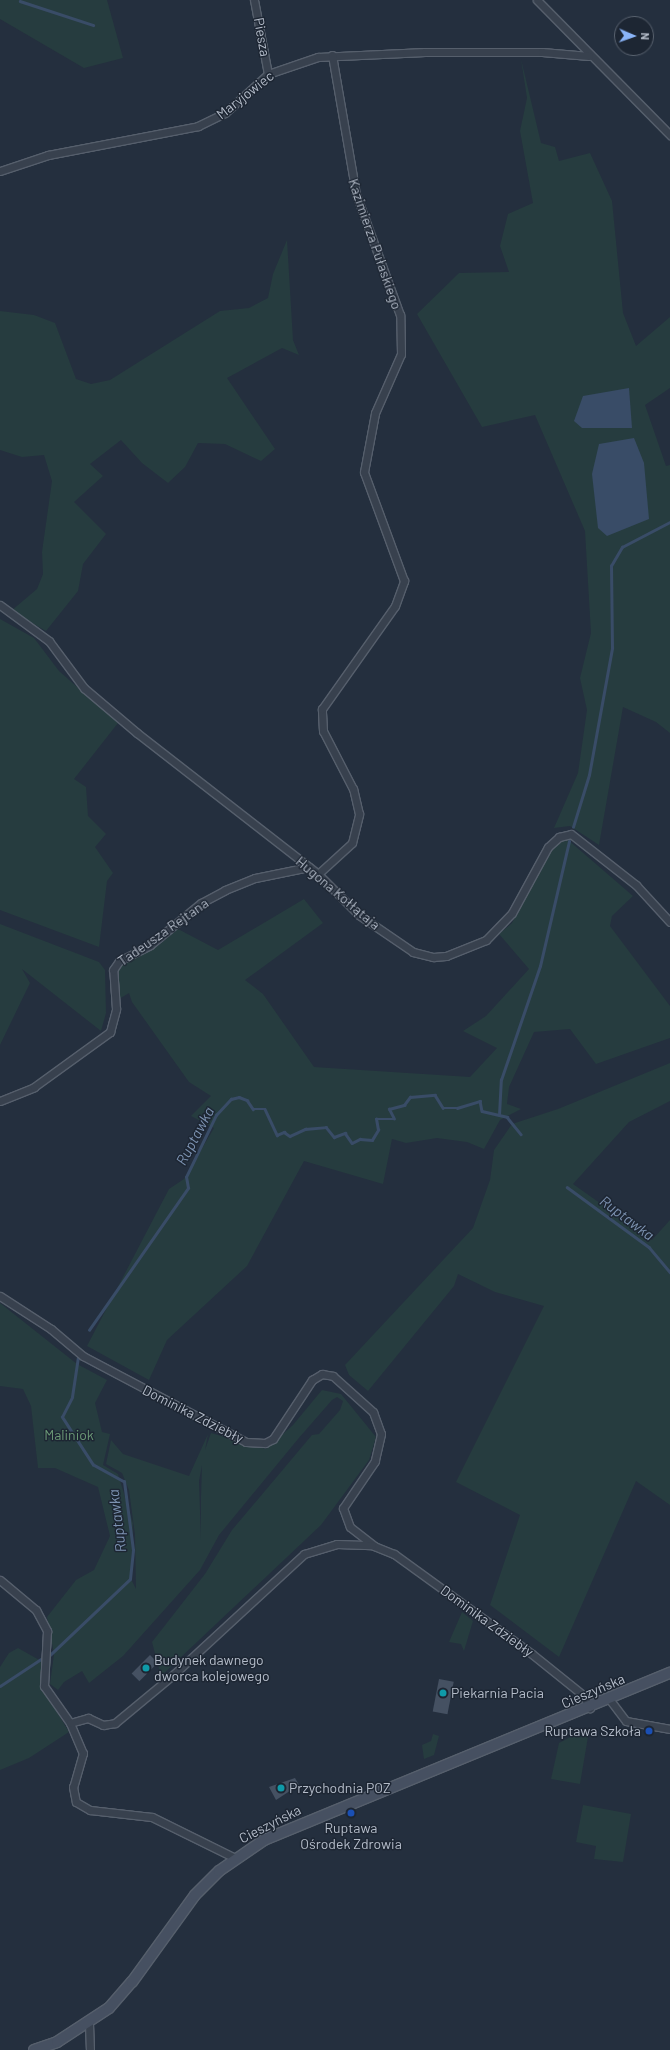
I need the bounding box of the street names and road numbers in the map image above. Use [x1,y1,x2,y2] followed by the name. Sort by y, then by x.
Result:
[250,16,274,58] street label: Piesza
[213,67,277,123] street label: Maryjowiec
[345,176,405,312] street label: Kazimierza Pułaskiego
[292,853,384,933] street label: Hugona Kołłątaja
[114,894,212,970] street label: Tadeusza Rejtana
[140,1381,246,1447] street label: Dominika Zdziebły
[437,1582,537,1660] street label: Dominika Zdziebły
[559,1670,627,1712] street label: Cieszyńska
[236,1801,304,1847] street label: Cieszyńska

